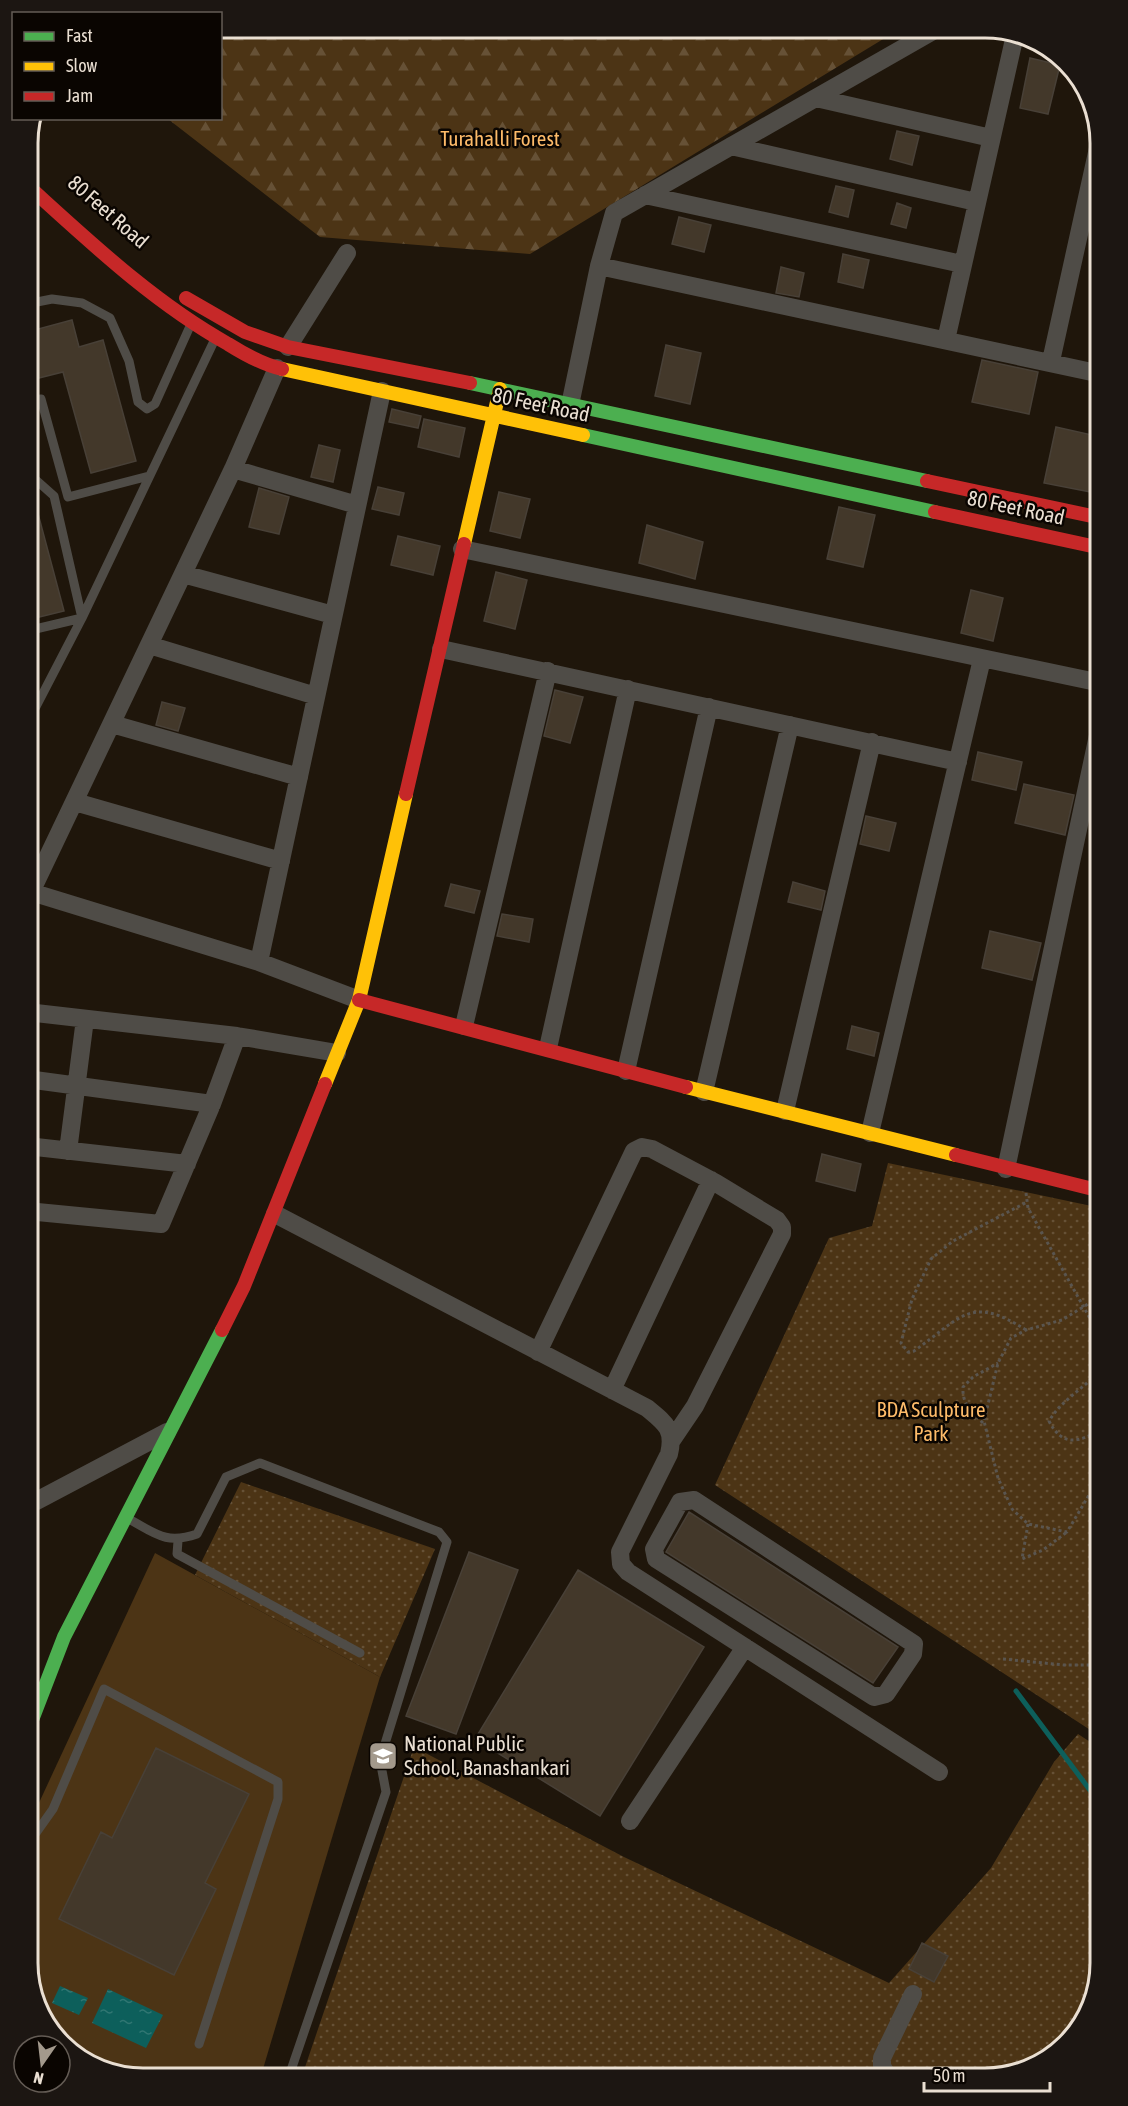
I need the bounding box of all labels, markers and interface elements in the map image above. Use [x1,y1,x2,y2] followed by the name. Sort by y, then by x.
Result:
[12,12,222,120] legend
[66,25,93,46] text: Fast
[66,55,97,76] text: Slow
[66,85,93,106] text: Jam
[440,126,560,150] park label: Turahalli Forest
[64,170,154,253] street label: 80 Feet Road
[490,382,592,426] street label: 80 Feet Road
[965,485,1067,529] street label: 80 Feet Road
[876,1397,986,1445] park label: BDA Sculpture Park
[404,1731,570,1779] place label: National Public School, Banashankari
[367,1740,399,1772] school or university icon: National Public School, Banashankari
[12,2034,72,2094] north arrow
[924,2055,1050,2093] scale bar
[933,2065,965,2086] text: 50 m
[32,2069,45,2088] text: N

